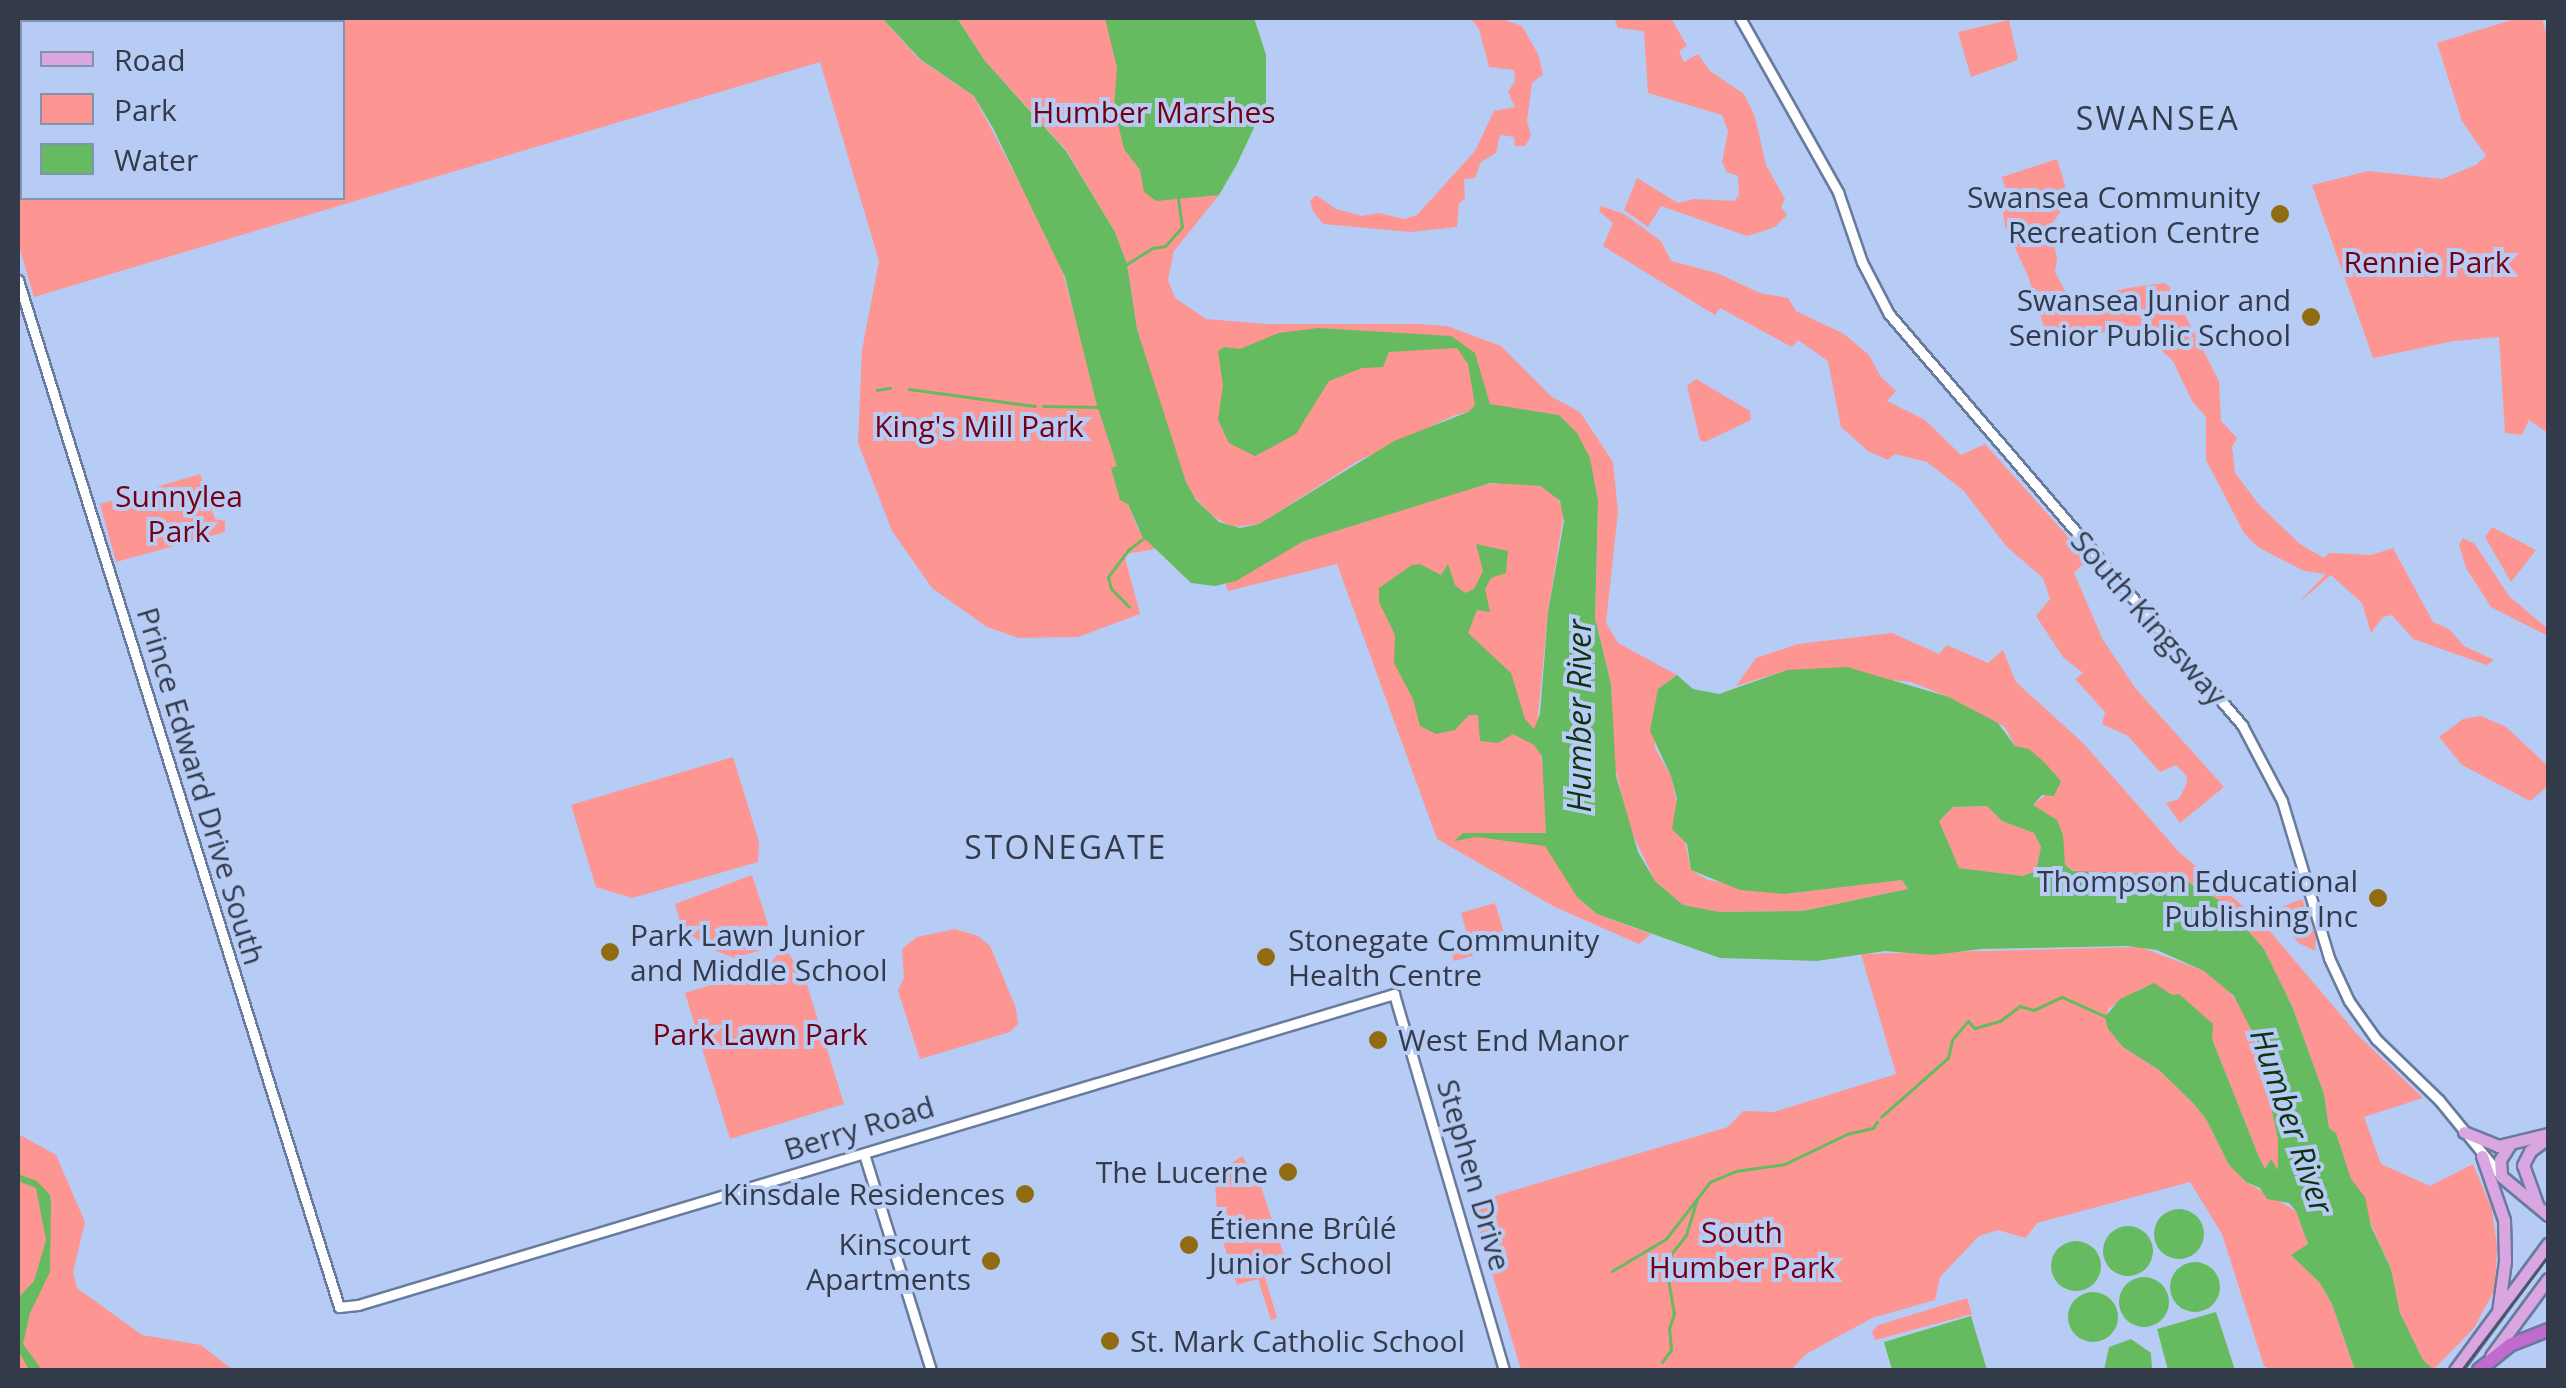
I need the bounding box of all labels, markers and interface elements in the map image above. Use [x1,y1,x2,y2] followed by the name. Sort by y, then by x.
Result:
[20,20,345,200] legend
[114,39,186,80] text: Road
[114,89,177,130] text: Park
[1032,94,1276,130] park label: Humber Marshes
[2076,99,2240,137] district label: SWANSEA
[114,139,198,180] text: Water
[1967,179,2260,250] place label: Swansea Community Recreation Centre
[2269,203,2291,225] marker: Swansea Community Recreation Centre
[2343,244,2511,280] park label: Rennie Park
[2009,282,2291,352] place label: Swansea Junior and Senior Public School
[2300,306,2322,328] marker: Swansea Junior and Senior Public School
[874,408,1084,444] park label: King's Mill Park
[115,478,243,548] park label: Sunnylea Park
[2063,523,2235,713] street label: South Kingsway
[129,603,273,969] street label: Prince Edward Drive South
[1560,619,1598,813] water label: Humber River
[964,828,1168,866] district label: STONEGATE
[2037,863,2358,934] place label: Thompson Educational Publishing Inc
[2367,887,2389,909] marker: Thompson Educational Publishing Inc
[630,917,888,988] place label: Park Lawn Junior and Middle School
[1288,922,1599,992] place label: Stonegate Community Health Centre
[599,941,621,963] marker: Park Lawn Junior and Middle School
[1253,944,1279,970] marker: Stonegate Community Health Centre
[652,1016,868,1052] park label: Park Lawn Park
[1398,1022,1629,1058] place label: West End Manor
[2242,1023,2342,1219] water label: Humber River
[1367,1029,1389,1051] marker: West End Manor
[1430,1075,1518,1275] street label: Stephen Drive
[780,1088,938,1168] street label: Berry Road
[1096,1154,1268,1190] place label: The Lucerne
[1277,1161,1299,1183] marker: The Lucerne
[723,1176,1005,1212] place label: Kinsdale Residences
[1014,1183,1036,1205] marker: Kinsdale Residences
[1209,1210,1397,1280] place label: Étienne Brûlé Junior School
[1649,1214,1835,1284] park label: South Humber Park
[806,1226,971,1296] place label: Kinscourt Apartments
[1178,1234,1200,1256] marker: Étienne Brûlé Junior School
[980,1250,1002,1272] marker: Kinscourt Apartments
[1130,1323,1465,1359] place label: St. Mark Catholic School
[1099,1330,1121,1352] marker: St. Mark Catholic School

